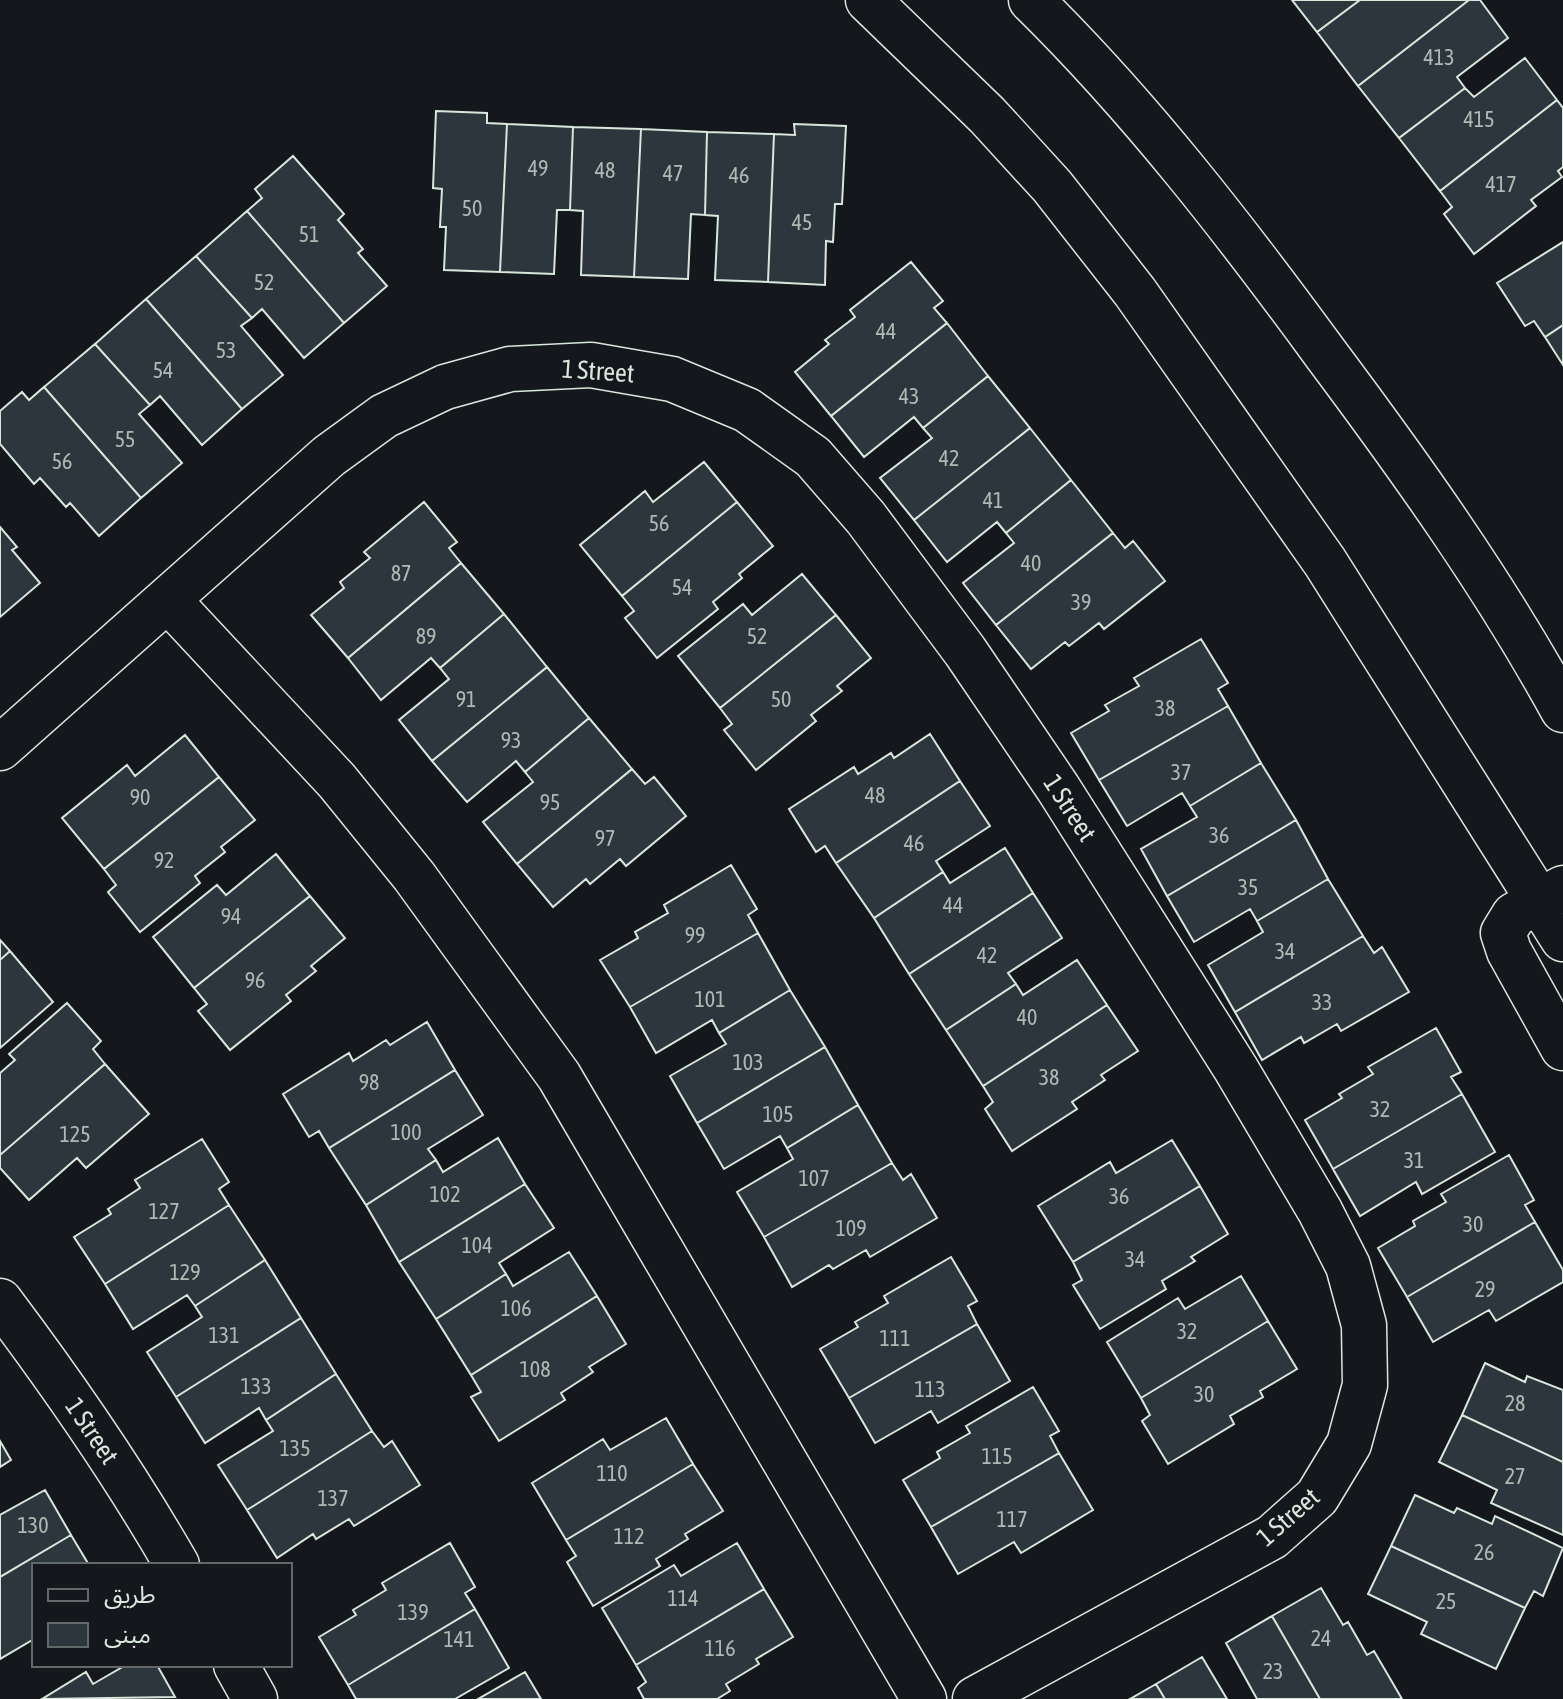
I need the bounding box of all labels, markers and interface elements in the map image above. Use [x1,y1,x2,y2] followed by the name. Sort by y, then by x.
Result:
[1423,44,1455,70] house number: 413
[1463,106,1495,132] house number: 415
[528,155,548,181] house number: 49
[595,157,615,183] house number: 48
[663,160,683,186] house number: 47
[729,162,749,188] house number: 46
[1485,171,1517,197] house number: 417
[462,195,482,221] house number: 50
[792,209,812,235] house number: 45
[299,221,319,247] house number: 51
[254,269,274,295] house number: 52
[876,318,896,344] house number: 44
[216,337,236,363] house number: 53
[561,353,635,389] street label: 1 Street
[153,357,173,383] house number: 54
[899,383,919,409] house number: 43
[115,426,135,452] house number: 55
[939,445,959,471] house number: 42
[52,448,72,474] house number: 56
[983,487,1003,513] house number: 41
[649,510,669,536] house number: 56
[1021,550,1041,576] house number: 40
[391,560,411,586] house number: 87
[672,574,692,600] house number: 54
[1071,589,1091,615] house number: 39
[416,623,436,649] house number: 89
[747,623,767,649] house number: 52
[456,686,476,712] house number: 91
[771,686,791,712] house number: 50
[1155,695,1175,721] house number: 38
[501,727,521,753] house number: 93
[1171,759,1191,785] house number: 37
[1038,769,1102,847] street label: 1 Street
[865,782,885,808] house number: 48
[130,784,150,810] house number: 90
[540,789,560,815] house number: 95
[1209,822,1229,848] house number: 36
[595,825,615,851] house number: 97
[904,830,924,856] house number: 46
[154,847,174,873] house number: 92
[1238,874,1258,900] house number: 35
[943,892,963,918] house number: 44
[221,903,241,929] house number: 94
[685,922,705,948] house number: 99
[1275,938,1295,964] house number: 34
[977,942,997,968] house number: 42
[245,967,265,993] house number: 96
[694,986,726,1012] house number: 101
[1312,989,1332,1015] house number: 33
[1017,1004,1037,1030] house number: 40
[732,1049,764,1075] house number: 103
[1039,1064,1059,1090] house number: 38
[359,1069,379,1095] house number: 98
[1370,1096,1390,1122] house number: 32
[762,1101,794,1127] house number: 105
[390,1119,422,1145] house number: 100
[59,1121,91,1147] house number: 125
[1404,1147,1424,1173] house number: 31
[798,1165,830,1191] house number: 107
[429,1181,461,1207] house number: 102
[1109,1183,1129,1209] house number: 36
[148,1198,180,1224] house number: 127
[1463,1211,1483,1237] house number: 30
[835,1215,867,1241] house number: 109
[461,1232,493,1258] house number: 104
[1125,1246,1145,1272] house number: 34
[169,1259,201,1285] house number: 129
[1475,1276,1495,1302] house number: 29
[500,1295,532,1321] house number: 106
[1177,1318,1197,1344] house number: 32
[208,1322,240,1348] house number: 131
[879,1325,911,1351] house number: 111
[519,1356,551,1382] house number: 108
[240,1373,272,1399] house number: 133
[914,1376,946,1402] house number: 113
[1194,1381,1214,1407] house number: 30
[1505,1390,1525,1416] house number: 28
[59,1392,125,1470] street label: 1 Street
[279,1435,311,1461] house number: 135
[981,1443,1013,1469] house number: 115
[596,1460,628,1486] house number: 110
[1505,1463,1525,1489] house number: 27
[1251,1482,1325,1552] street label: 1 Street
[317,1485,349,1511] house number: 137
[996,1506,1028,1532] house number: 117
[17,1512,49,1538] house number: 130
[613,1523,645,1549] house number: 112
[1474,1539,1494,1565] house number: 26
[32,1563,292,1667] legend
[104,1581,156,1610] text: طريق
[667,1585,699,1611] house number: 114
[1436,1588,1456,1614] house number: 25
[397,1599,429,1625] house number: 139
[104,1621,151,1648] text: مبنى
[1311,1625,1331,1651] house number: 24
[443,1626,475,1652] house number: 141
[704,1635,736,1661] house number: 116
[1263,1658,1283,1684] house number: 23

